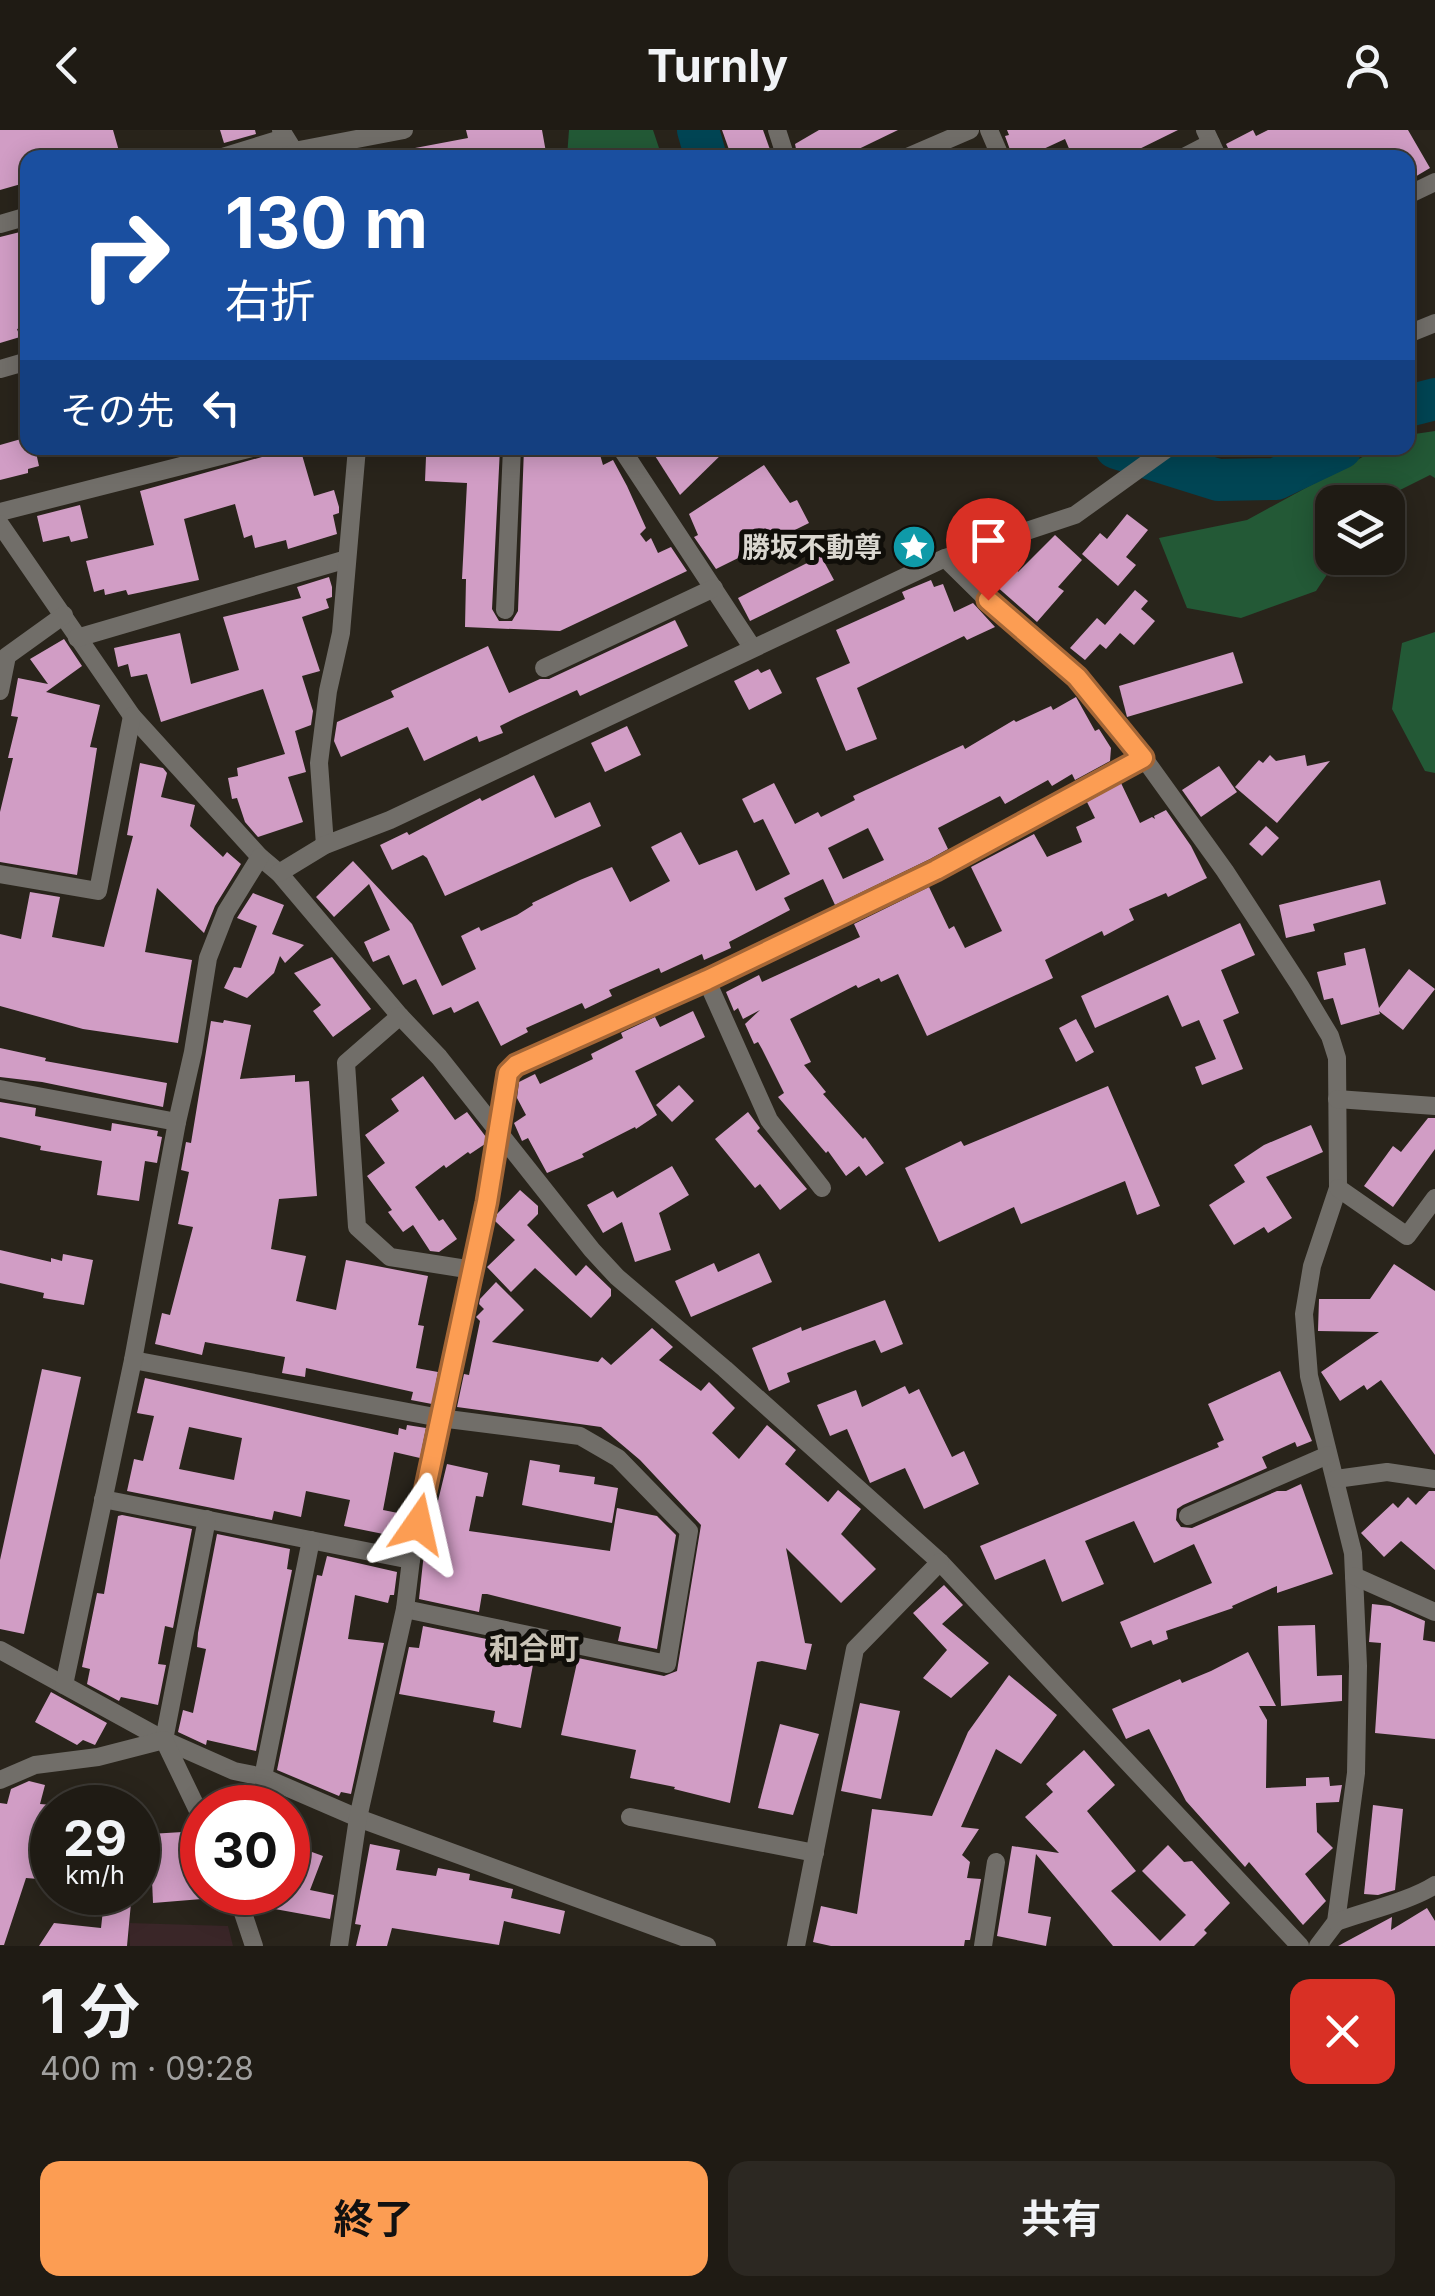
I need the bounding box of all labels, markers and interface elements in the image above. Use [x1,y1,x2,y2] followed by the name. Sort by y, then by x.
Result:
[40,38,95,93] icon: back
[647,38,788,93] text: Turnly
[1340,38,1395,93] icon: person
[225,180,428,265] text: 130 m
[60,190,190,320] icon: right
[225,273,315,328] text: 右折
[194,380,249,435] icon: left
[60,387,174,433] text: その先
[1315,485,1405,575] map controls
[1315,485,1405,575] button: layers
[946,498,1031,601] pin
[961,513,1016,568] icon: arrive
[891,524,937,570] place icon: 勝坂不動尊
[742,530,882,564] place label: 勝坂不動尊
[366,1472,470,1576] position arrow
[489,1630,579,1666] district label: 和合町
[180,1785,310,1915] speed limit sign: 30
[63,1808,127,1868] text: 29
[65,1860,125,1890] text: km/h
[40,1975,140,2047] text: 1 分
[1290,1979,1395,2084] button: close
[40,2049,254,2088] text: 400 m · 09:28
[40,2161,708,2276] button: 終了
[728,2161,1395,2276] button: 共有

